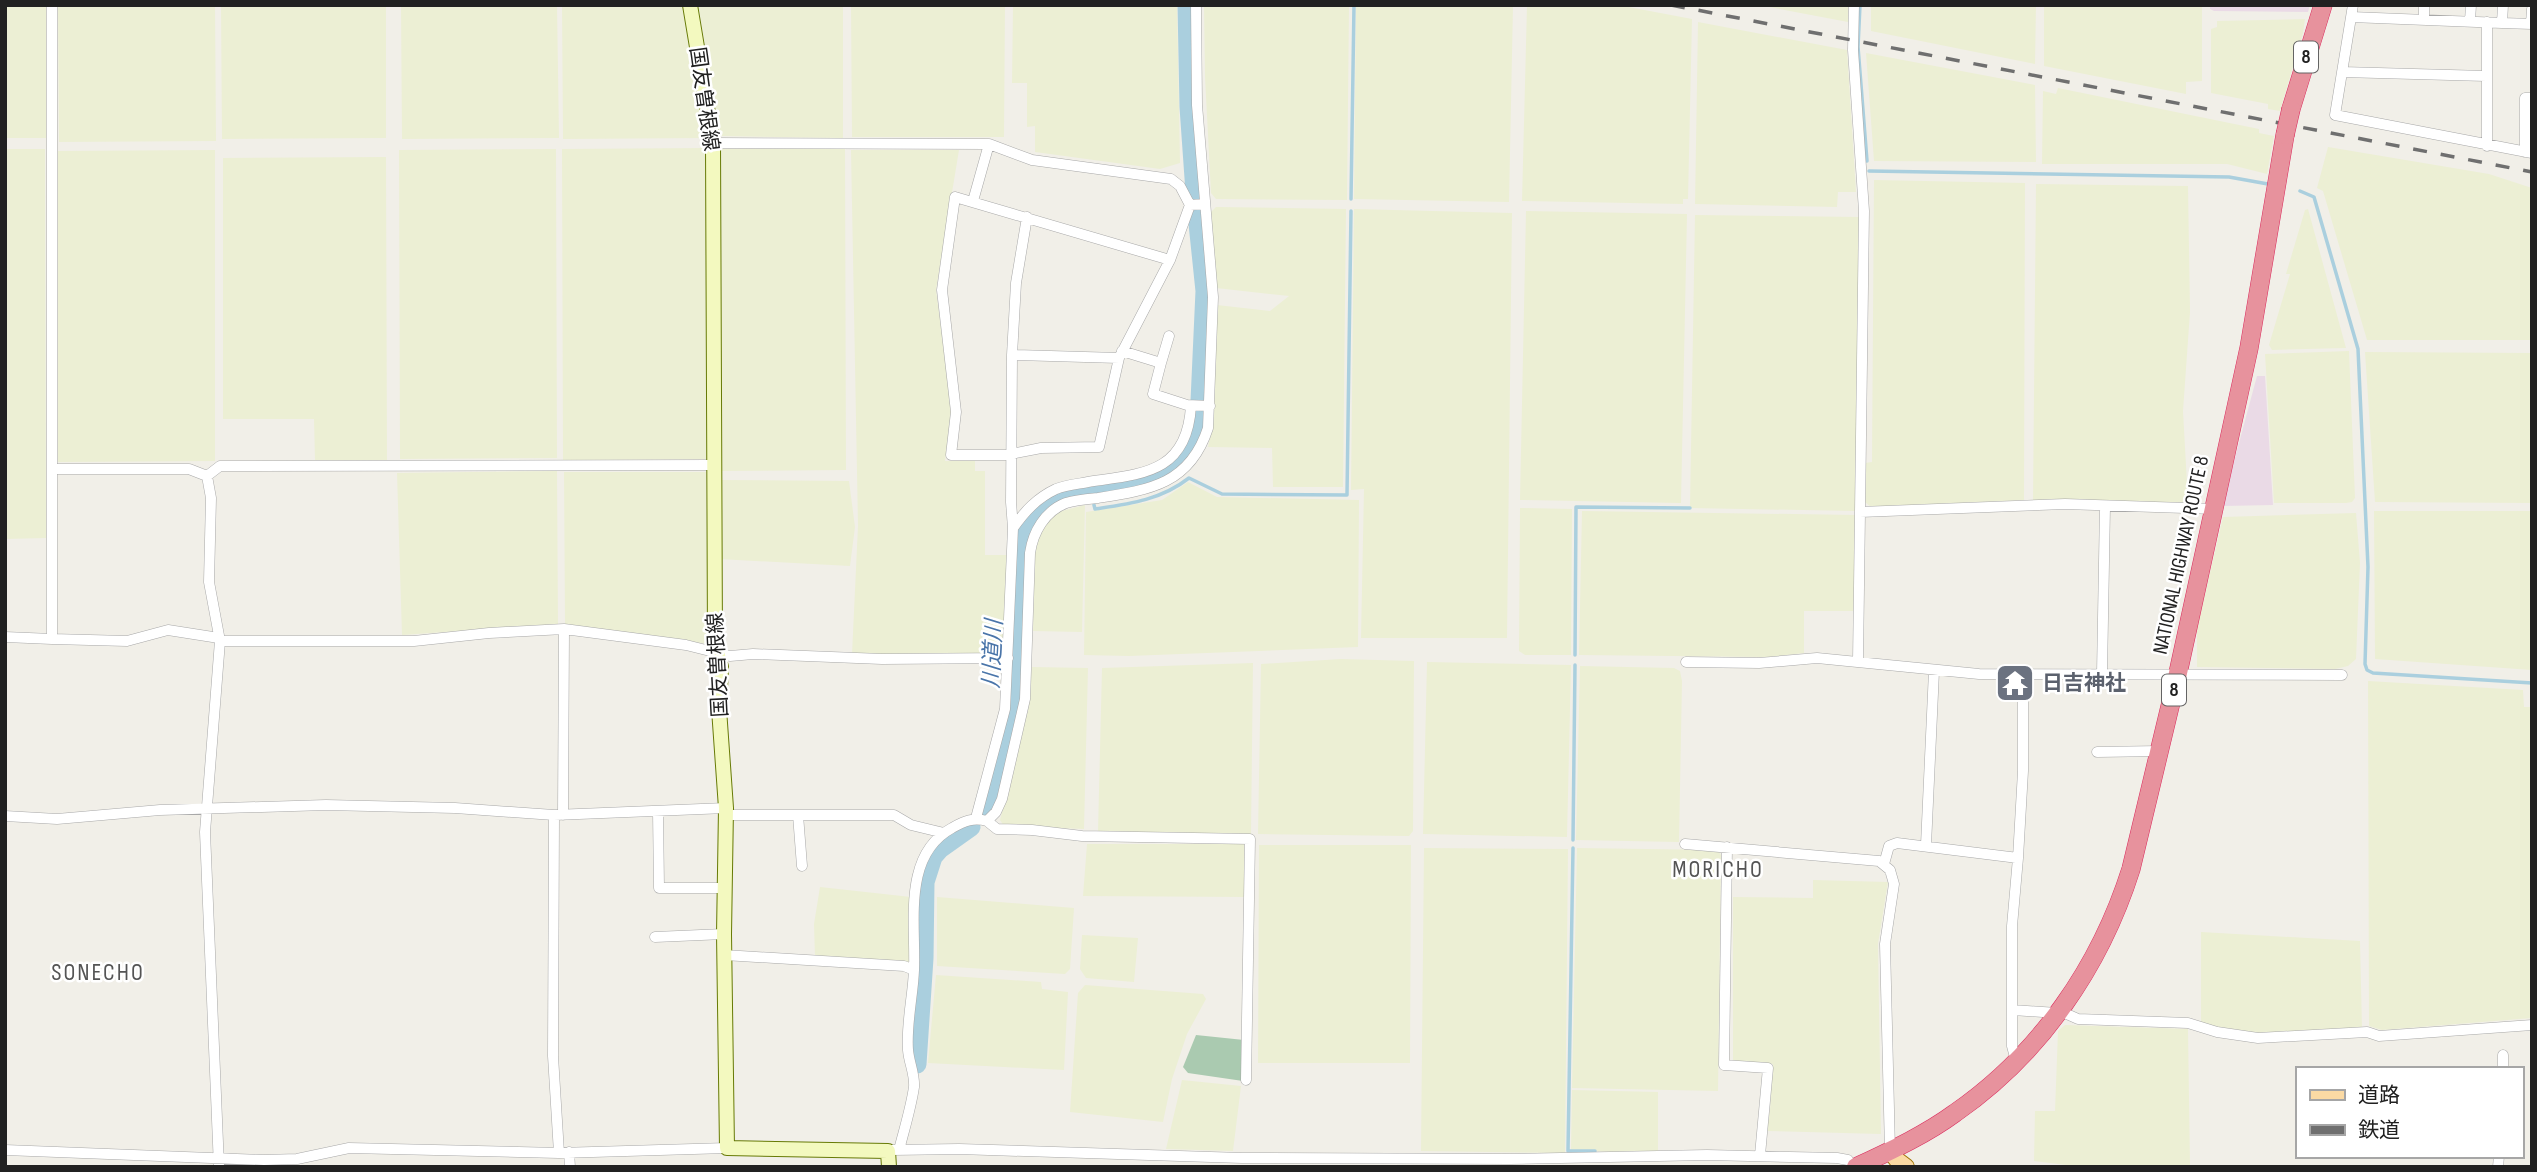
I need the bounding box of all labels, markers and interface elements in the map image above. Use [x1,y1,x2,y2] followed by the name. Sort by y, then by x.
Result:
[2294,41,2318,72] road number: 8
[684,45,724,153] street label: 国友曽根線
[2148,453,2214,657] street label: NATIONAL HIGHWAY ROUTE 8
[703,612,733,718] street label: 国友曽根線
[977,616,1009,689] water label: 川道川
[1994,662,2036,704] temple icon: 日吉神社
[2042,671,2126,696] place label: 日吉神社
[2162,674,2186,706] road number: 8
[1672,855,1764,884] district label: MORICHO
[51,958,145,987] district label: SONECHO
[2296,1067,2523,1158] legend
[2358,1083,2400,1108] text: 道路
[2358,1118,2400,1143] text: 鉄道

